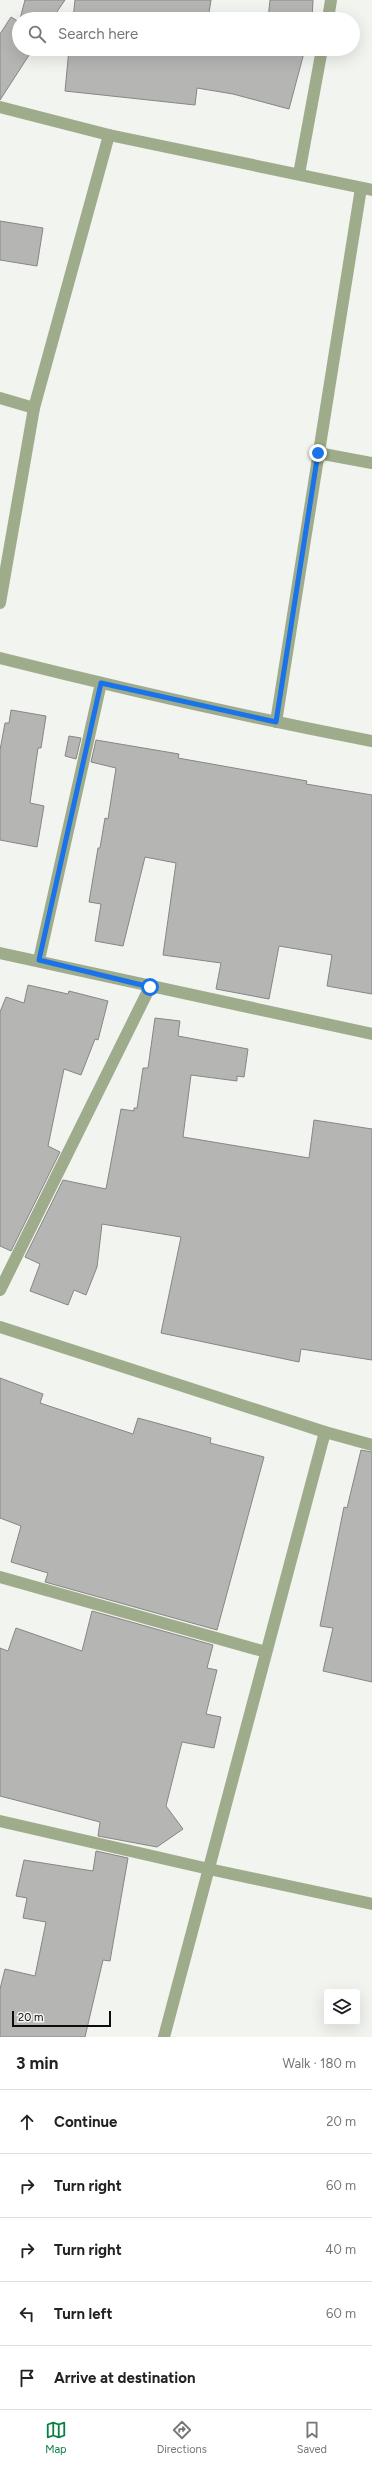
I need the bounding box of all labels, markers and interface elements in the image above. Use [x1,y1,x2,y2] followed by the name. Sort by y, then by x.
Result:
[12,12,360,56] search box
[26,23,48,45] icon: search
[58,25,138,43] text: Search here
[309,444,327,462] route end
[141,978,159,996] route start
[324,1989,360,2025] map controls
[324,1989,360,2025] button: layers
[12,2009,111,2028] scale bar
[18,2011,43,2024] text: 20 m
[16,2053,58,2073] text: 3 min
[283,2056,356,2071] text: Walk · 180 m
[16,2111,38,2133] icon: ahead
[54,2113,117,2131] text: Continue
[326,2114,356,2129] text: 20 m
[16,2175,38,2197] icon: right
[54,2177,122,2195] text: Turn right
[326,2178,356,2193] text: 60 m
[16,2239,38,2261] icon: right
[54,2241,122,2259] text: Turn right
[325,2242,356,2257] text: 40 m
[16,2303,38,2325] icon: left
[54,2305,112,2323] text: Turn left
[326,2306,356,2321] text: 60 m
[16,2367,38,2389] icon: arrive
[54,2369,195,2387] text: Arrive at destination
[45,2419,67,2456] tab: Map
[157,2419,207,2456] tab: Directions
[297,2419,327,2456] tab: Saved

